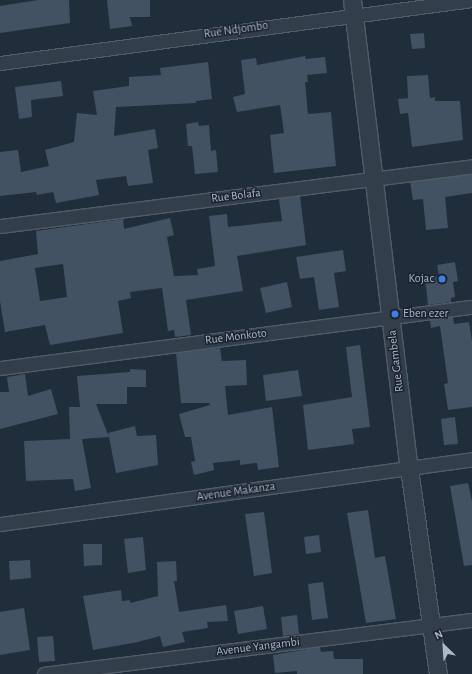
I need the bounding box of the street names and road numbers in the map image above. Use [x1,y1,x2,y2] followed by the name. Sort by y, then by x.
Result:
[203,18,269,42] street label: Rue Ndjombo
[210,186,262,206] street label: Rue Bolafa
[204,326,268,348] street label: Rue Monkoto
[385,329,407,393] street label: Rue Gambela
[196,479,276,505] street label: Avenue Makanza
[215,635,301,659] street label: Avenue Yangambi

